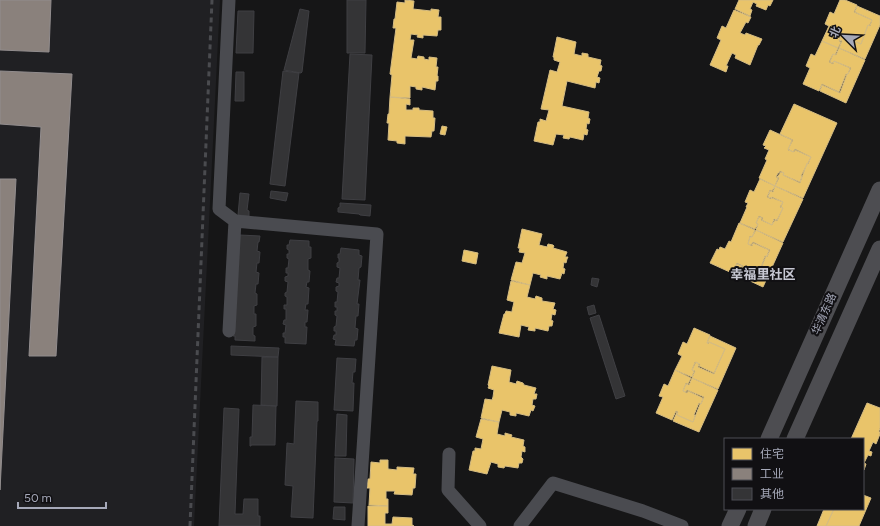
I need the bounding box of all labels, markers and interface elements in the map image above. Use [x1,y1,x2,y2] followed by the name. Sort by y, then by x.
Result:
[824,16,864,56] north arrow
[827,24,843,40] text: 北
[730,267,796,282] district label: 幸福里社区
[809,291,839,337] street label: 华清东路
[724,438,864,510] legend
[760,447,784,461] text: 住宅
[760,467,784,481] text: 工业
[18,484,106,510] scale bar
[760,487,784,501] text: 其他
[24,491,52,505] text: 50 m

